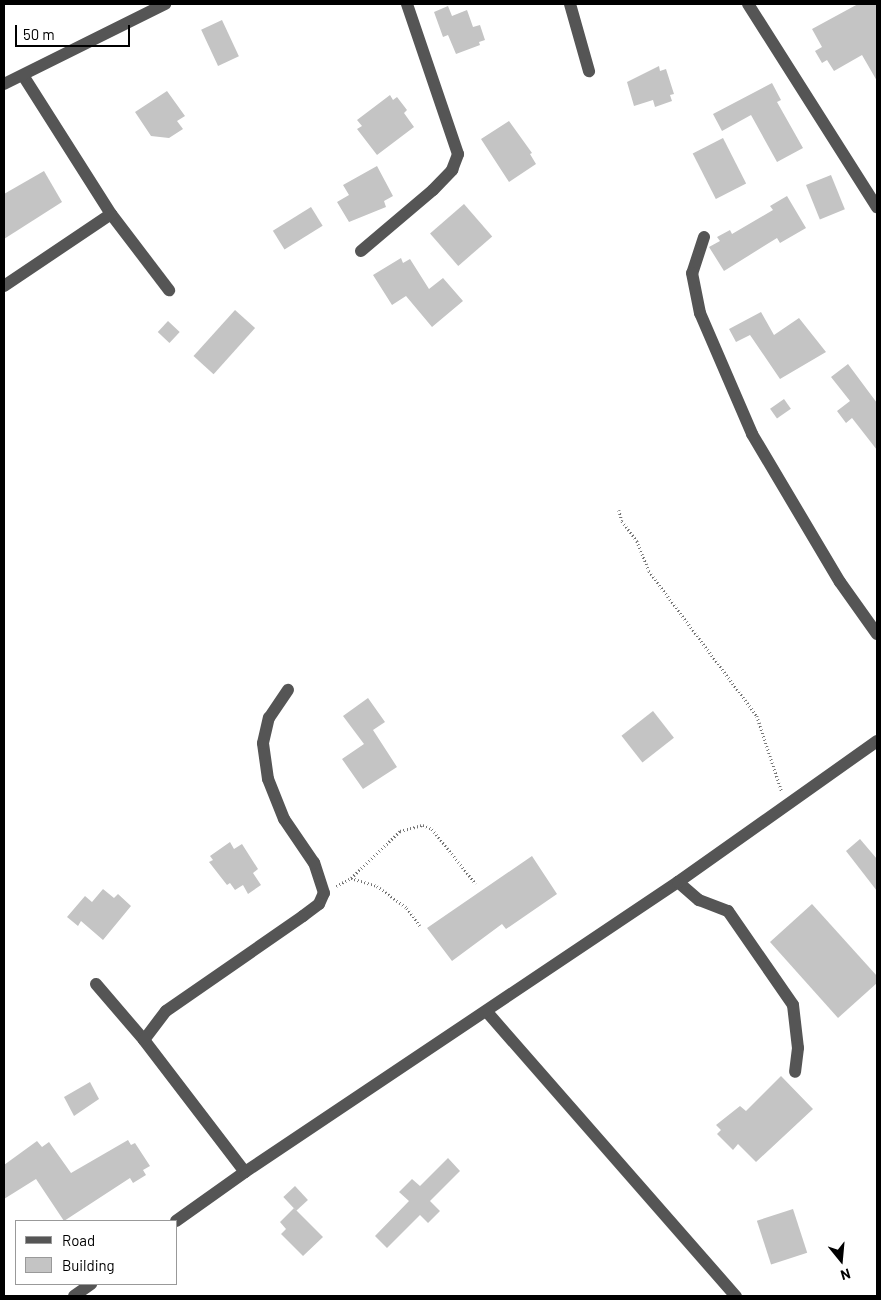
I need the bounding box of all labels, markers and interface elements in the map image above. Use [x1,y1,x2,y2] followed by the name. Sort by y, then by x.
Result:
[18,15,132,47] scale bar
[23,25,55,43] text: 50 m
[15,1220,178,1285] legend
[62,1231,95,1249] text: Road
[816,1235,866,1285] north arrow
[62,1256,115,1274] text: Building
[839,1265,852,1284] text: N

